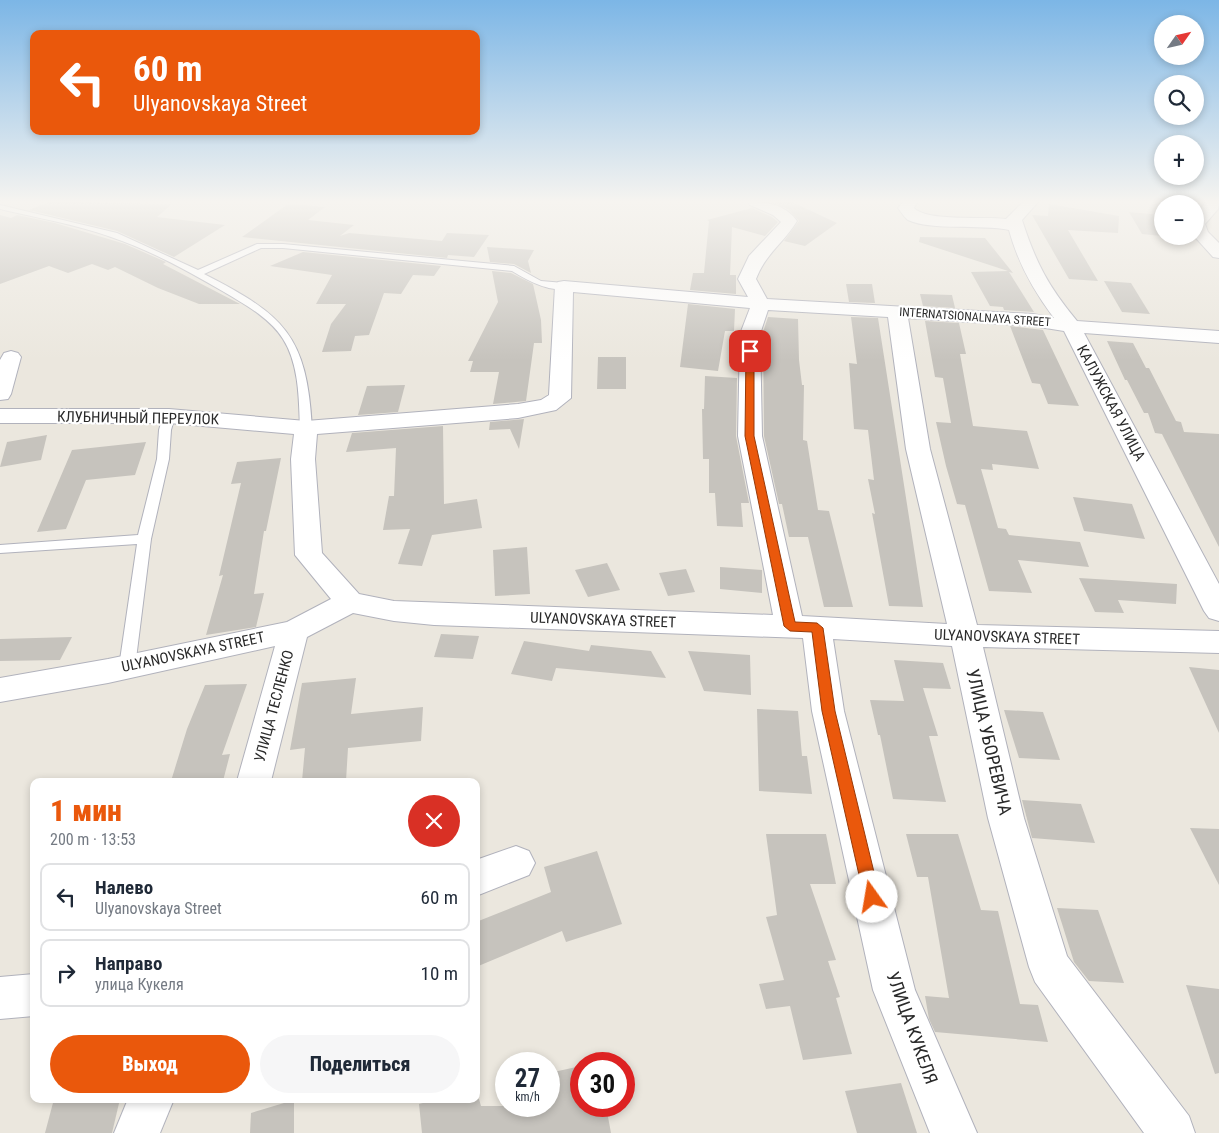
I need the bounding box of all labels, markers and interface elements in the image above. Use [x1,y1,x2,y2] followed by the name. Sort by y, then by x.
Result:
[1154,15,1204,65] north arrow
[1154,15,1204,245] map controls
[133,49,202,90] text: 60 m
[50,50,115,115] icon: left
[1154,75,1204,125] button: search
[133,91,307,116] text: Ulyanovskaya Street
[1154,135,1204,185] button: +
[1154,195,1204,245] button: −
[899,305,1051,329] street label: INTERNATSIONALNAYA STREET
[729,330,771,372] pin
[736,337,764,365] icon: arrive
[1073,342,1149,464] street label: КАЛУЖСКАЯ УЛИЦА
[57,408,220,428] street label: КЛУБНИЧНЫЙ ПЕРЕУЛОК
[530,608,676,632] street label: ULYANOVSKAYA STREET
[934,625,1080,649] street label: ULYANOVSKAYA STREET
[120,628,266,676] street label: ULYANOVSKAYA STREET
[250,648,298,764] street label: УЛИЦА ТЕСЛЕНКО
[962,667,1017,818] street label: УЛИЦА УБОРЕВИЧА
[50,793,122,828] text: 1 мин
[408,795,460,847] button: close
[50,830,136,849] text: 200 m · 13:53
[845,870,897,922] position arrow
[95,876,153,899] text: Налево
[52,883,80,911] icon: left
[421,886,458,909] text: 60 m
[95,899,222,918] text: Ulyanovskaya Street
[95,952,162,975] text: Направо
[52,959,80,987] icon: right
[421,962,458,985] text: 10 m
[882,969,943,1087] street label: УЛИЦА КУКЕЛЯ
[95,975,184,994] text: улица Кукеля
[50,1035,250,1093] button: Выход
[260,1035,460,1093] button: Поделиться
[570,1052,635,1117] speed limit sign: 30
[515,1064,540,1093] text: 27
[515,1090,540,1104] text: km/h

